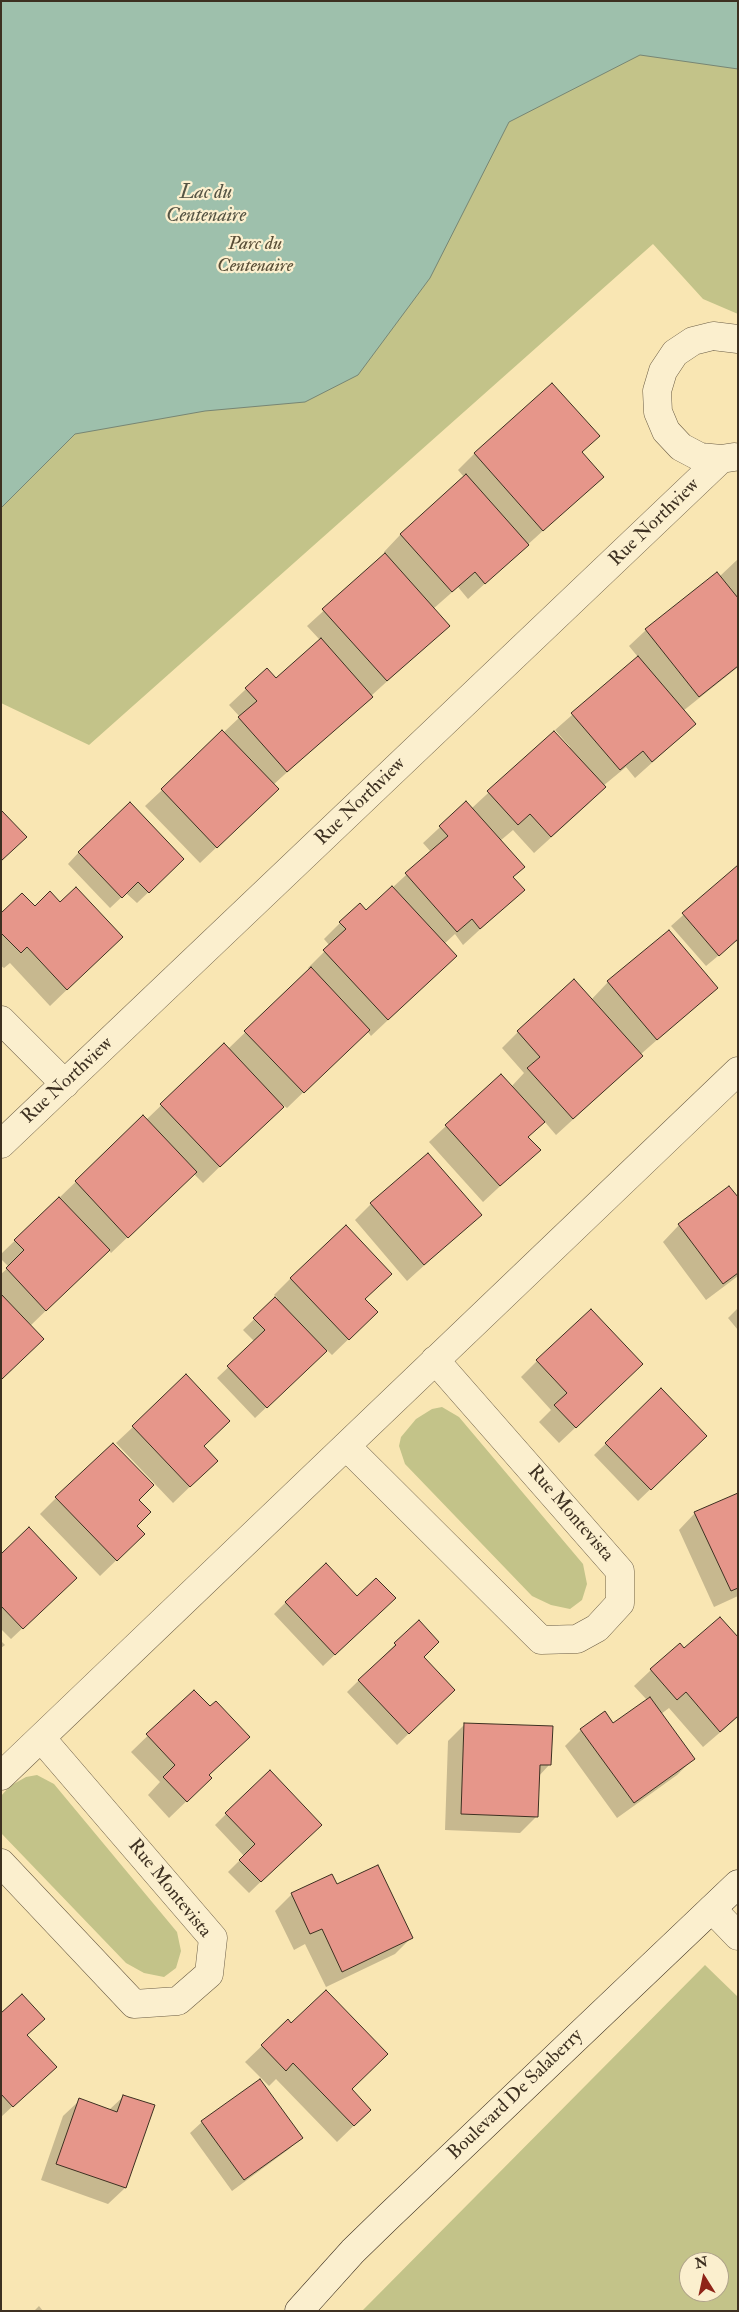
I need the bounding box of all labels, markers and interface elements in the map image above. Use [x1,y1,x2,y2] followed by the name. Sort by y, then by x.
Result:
[166,182,246,229] water label: Lac du Centenaire
[217,234,293,278] park label: Parc du Centenaire
[605,474,705,572] street label: Rue Northview
[311,753,411,851] street label: Rue Northview
[18,1033,118,1129] street label: Rue Northview
[522,1461,618,1567] street label: Rue Montevista
[122,1835,216,1943] street label: Rue Montevista
[444,2025,588,2165] street label: Boulevard De Salaberry
[679,2252,729,2302] north arrow
[694,2253,709,2272] text: N

